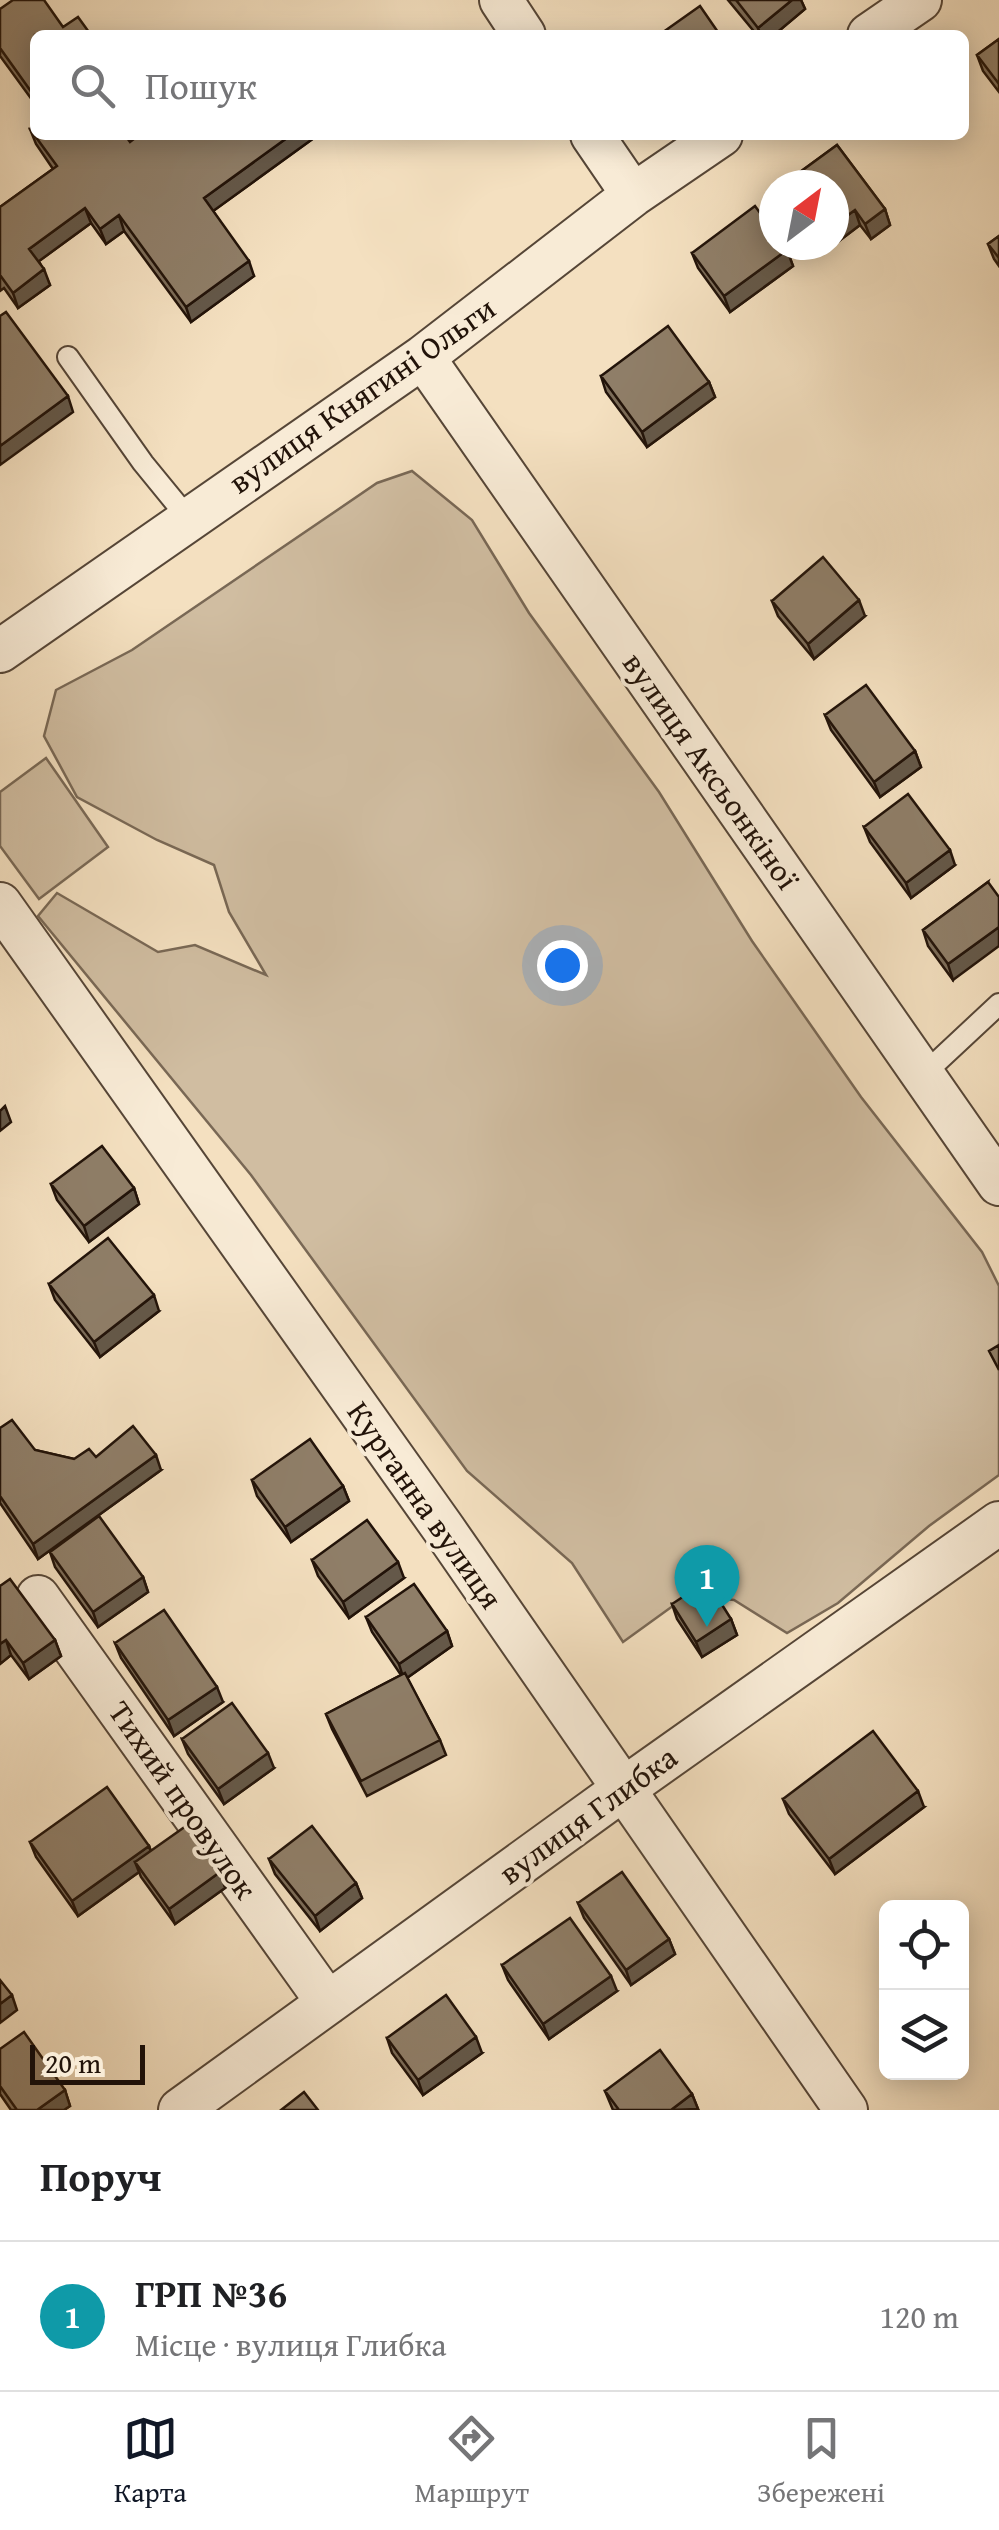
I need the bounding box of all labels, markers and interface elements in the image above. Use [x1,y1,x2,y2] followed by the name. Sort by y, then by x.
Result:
[30,30,969,140] search box
[145,57,257,113] text: Пошук
[65,58,120,113] icon: search
[759,170,849,260] north arrow
[219,285,505,505] street label: вулиця Княгині Ольги
[612,642,811,899] street label: вулиця Аксьонкіної
[537,940,588,991] your location
[336,1391,515,1618] street label: Курганна вулиця
[674,1544,740,1627] pin: 1
[97,1691,270,1909] street label: Тихий провулок
[489,1733,687,1895] street label: вулиця Глибка
[879,1900,969,2080] map controls
[879,1900,969,1990] button: locate
[879,1990,969,2080] button: layers
[30,2040,145,2084] scale bar
[45,2042,101,2083] text: 20 m
[40,2145,161,2206] text: Поруч
[135,2265,287,2321] text: ГРП №36
[64,2293,81,2340] text: 1
[880,2293,959,2340] text: 120 m
[135,2321,446,2368] text: Місце · вулиця Глибка
[114,2411,187,2512] tab: Карта
[415,2411,529,2512] tab: Маршрут
[757,2411,885,2512] tab: Збережені

